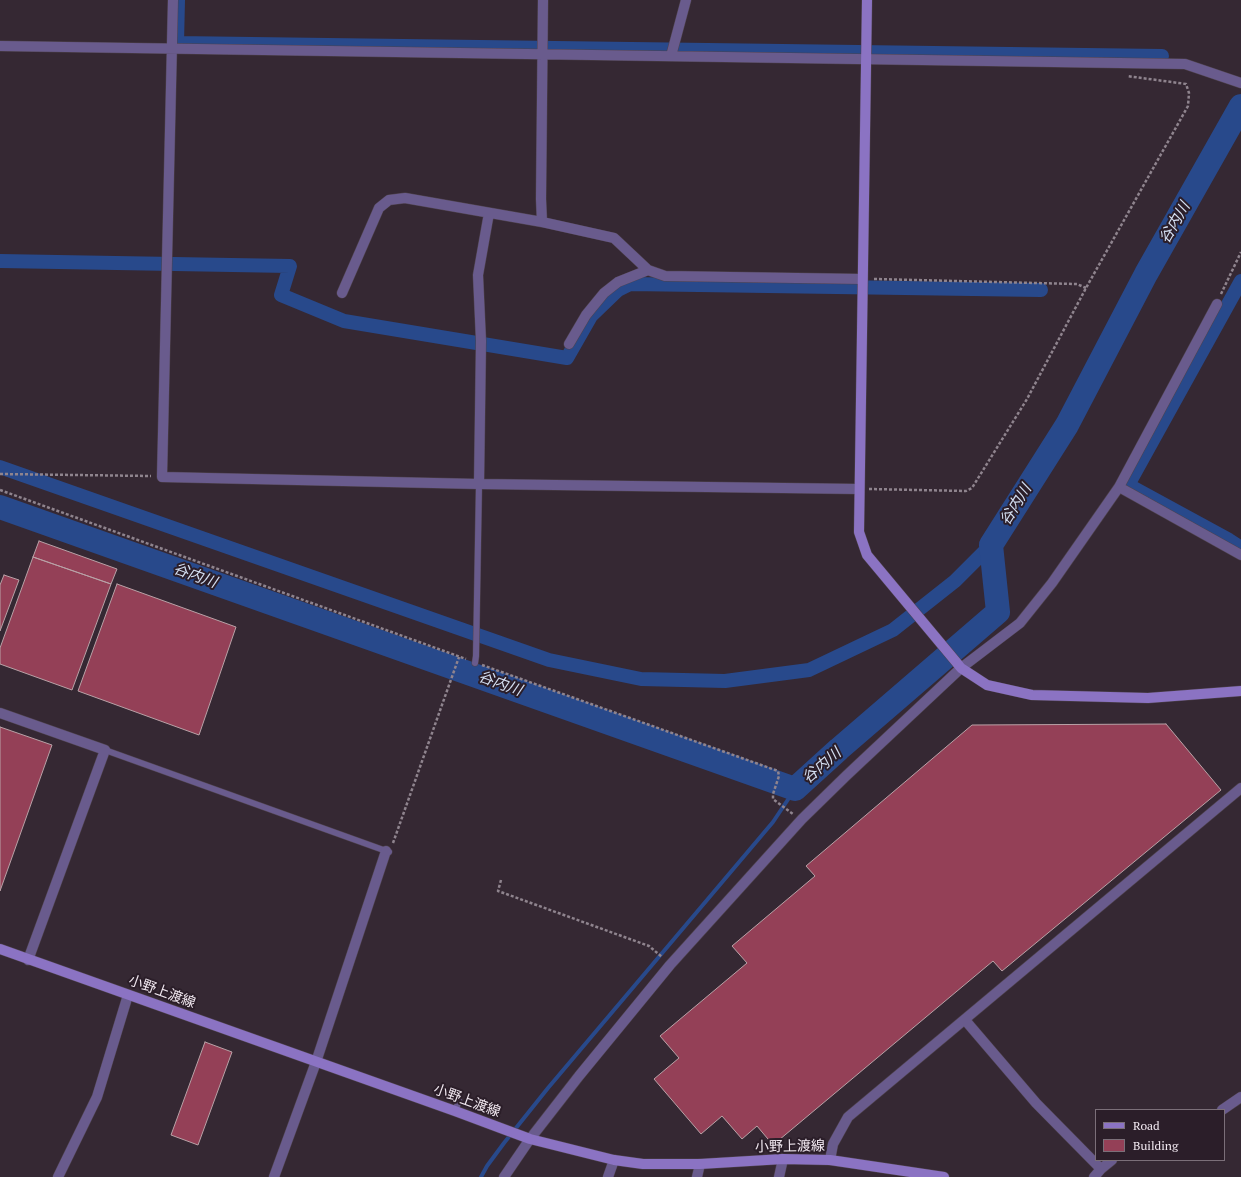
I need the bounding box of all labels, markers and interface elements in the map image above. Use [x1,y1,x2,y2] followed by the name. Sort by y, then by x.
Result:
[1156,199,1194,247] water label: 谷内川
[996,481,1036,529] water label: 谷内川
[171,560,219,592] water label: 谷内川
[476,668,524,700] water label: 谷内川
[799,744,845,788] water label: 谷内川
[126,972,198,1012] street label: 小野上渡線
[431,1081,503,1121] street label: 小野上渡線
[1095,1109,1225,1161] legend
[1133,1118,1160,1133] text: Road
[755,1138,825,1156] street label: 小野上渡線
[1133,1138,1178,1153] text: Building

